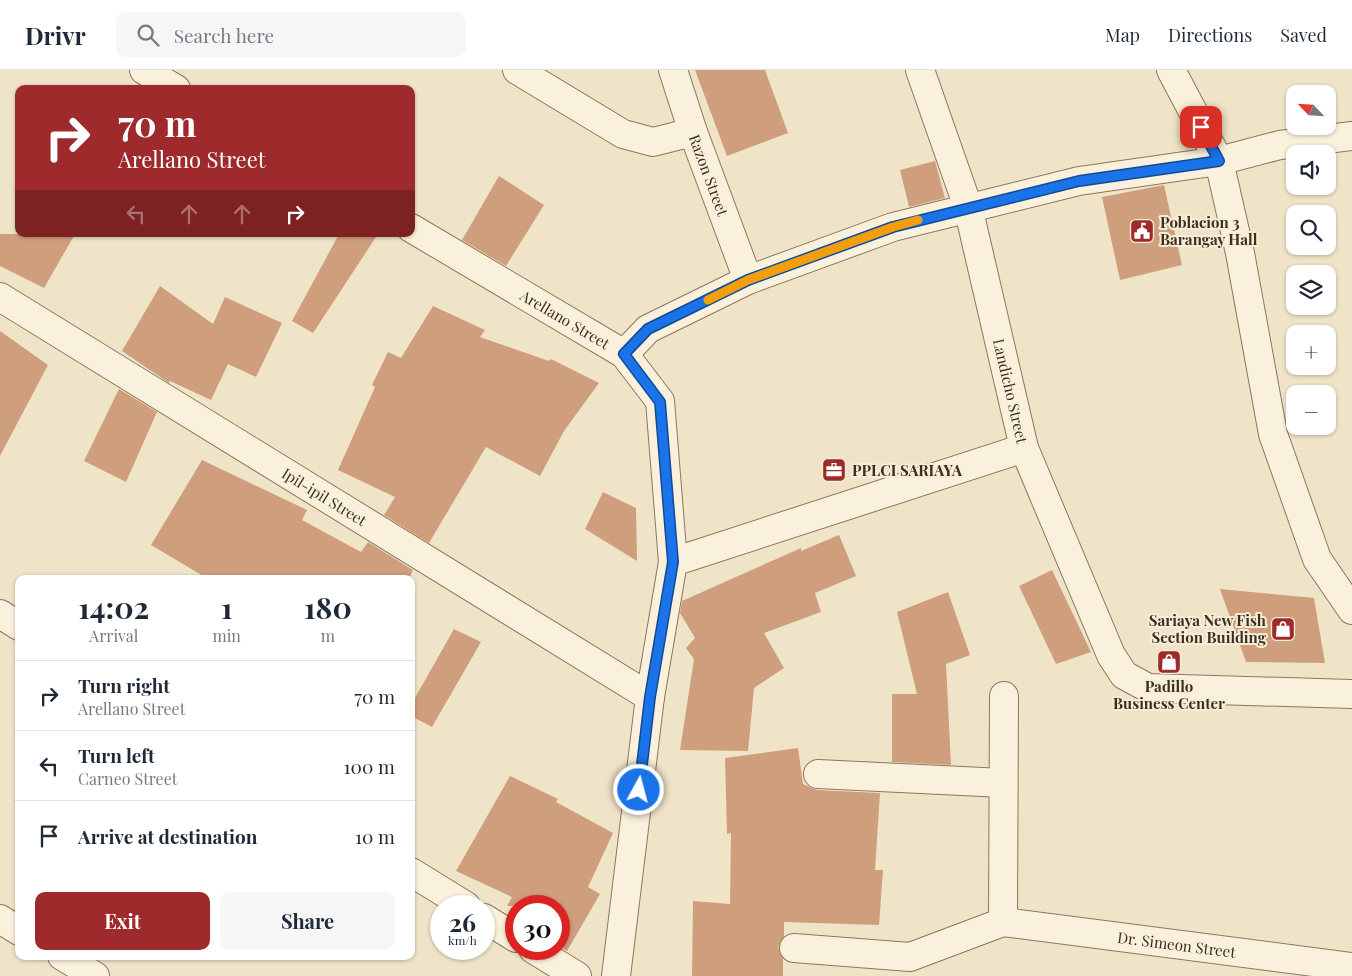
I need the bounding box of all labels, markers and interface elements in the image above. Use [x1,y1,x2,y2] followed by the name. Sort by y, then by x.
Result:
[116,12,466,57] search box
[25,19,86,51] text: Drivr
[134,21,162,49] icon: search
[174,22,274,48] text: Search here
[1105,23,1140,47] text: Map
[1168,23,1252,47] text: Directions
[1280,23,1327,47] text: Saved
[1286,85,1336,135] north arrow
[1286,85,1336,435] map controls
[118,99,196,146] text: 70 m
[35,105,100,170] icon: right
[1180,106,1222,148] pin
[1187,113,1215,141] icon: arrive
[685,131,733,219] street label: Razon Street
[118,144,266,174] text: Arellano Street
[1286,145,1336,195] button: sound
[122,200,150,228] icon: left
[175,200,203,228] icon: ahead
[228,200,256,228] icon: ahead
[281,200,309,228] icon: right
[1286,205,1336,255] button: search
[1160,212,1258,249] place label: Poblacion 3 Barangay Hall
[1129,218,1155,244] public building icon: Poblacion 3 Barangay Hall
[1286,265,1336,315] button: layers
[516,284,614,354] street label: Arellano Street
[1286,325,1336,375] button: +
[989,337,1033,446] street label: Landicho Street
[1286,385,1336,435] button: −
[821,457,847,483] office icon: PPLCI SARIAYA
[852,460,963,480] place label: PPLCI SARIAYA
[278,463,371,531] street label: Ipil-ipil Street
[78,587,149,627] text: 14:02
[221,587,232,627] text: 1
[304,587,352,627] text: 180
[1149,610,1267,647] place label: Sariaya New Fish Section Building
[1270,616,1296,642] shop icon: Sariaya New Fish Section Building
[89,625,138,646] text: Arrival
[212,625,241,646] text: min
[321,625,335,646] text: m
[1156,649,1182,675] shop icon: Padillo Business Center
[78,672,170,698] text: Turn right
[1113,676,1225,713] place label: Padillo Business Center
[35,682,63,710] icon: right
[354,683,395,709] text: 70 m
[78,698,185,719] text: Arellano Street
[78,742,155,768] text: Turn left
[35,752,63,780] icon: left
[344,753,395,779] text: 100 m
[612,763,664,815] position arrow
[78,768,177,789] text: Carneo Street
[35,822,63,850] icon: arrive
[78,823,258,849] text: Arrive at destination
[355,823,395,849] text: 10 m
[35,892,210,950] button: Exit
[220,892,395,950] button: Share
[505,895,570,960] speed limit sign: 30
[449,905,476,938] text: 26
[1116,927,1238,962] street label: Dr. Simeon Street
[448,932,477,948] text: km/h

